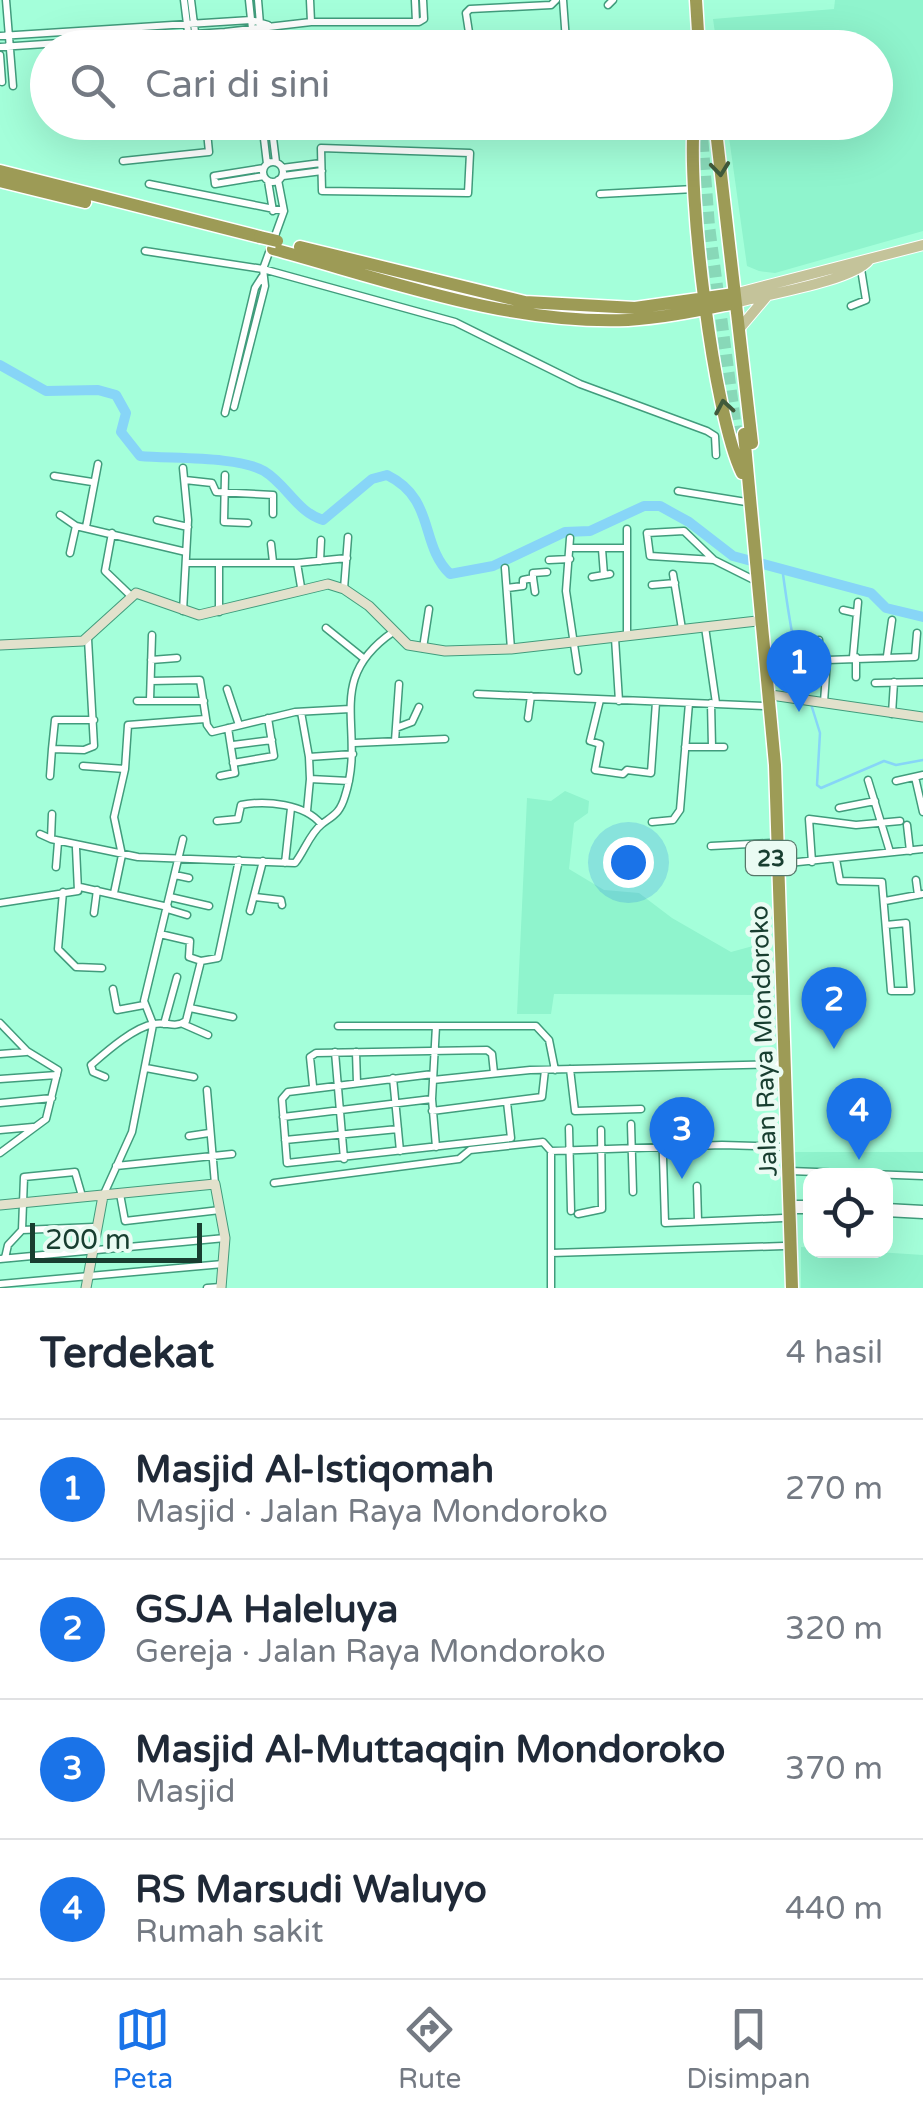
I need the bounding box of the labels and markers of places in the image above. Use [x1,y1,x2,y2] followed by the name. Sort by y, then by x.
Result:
[766,630,832,712] pin: 1
[802,966,866,1049] pin: 2
[826,1078,892,1160] pin: 4
[650,1096,714,1179] pin: 3

